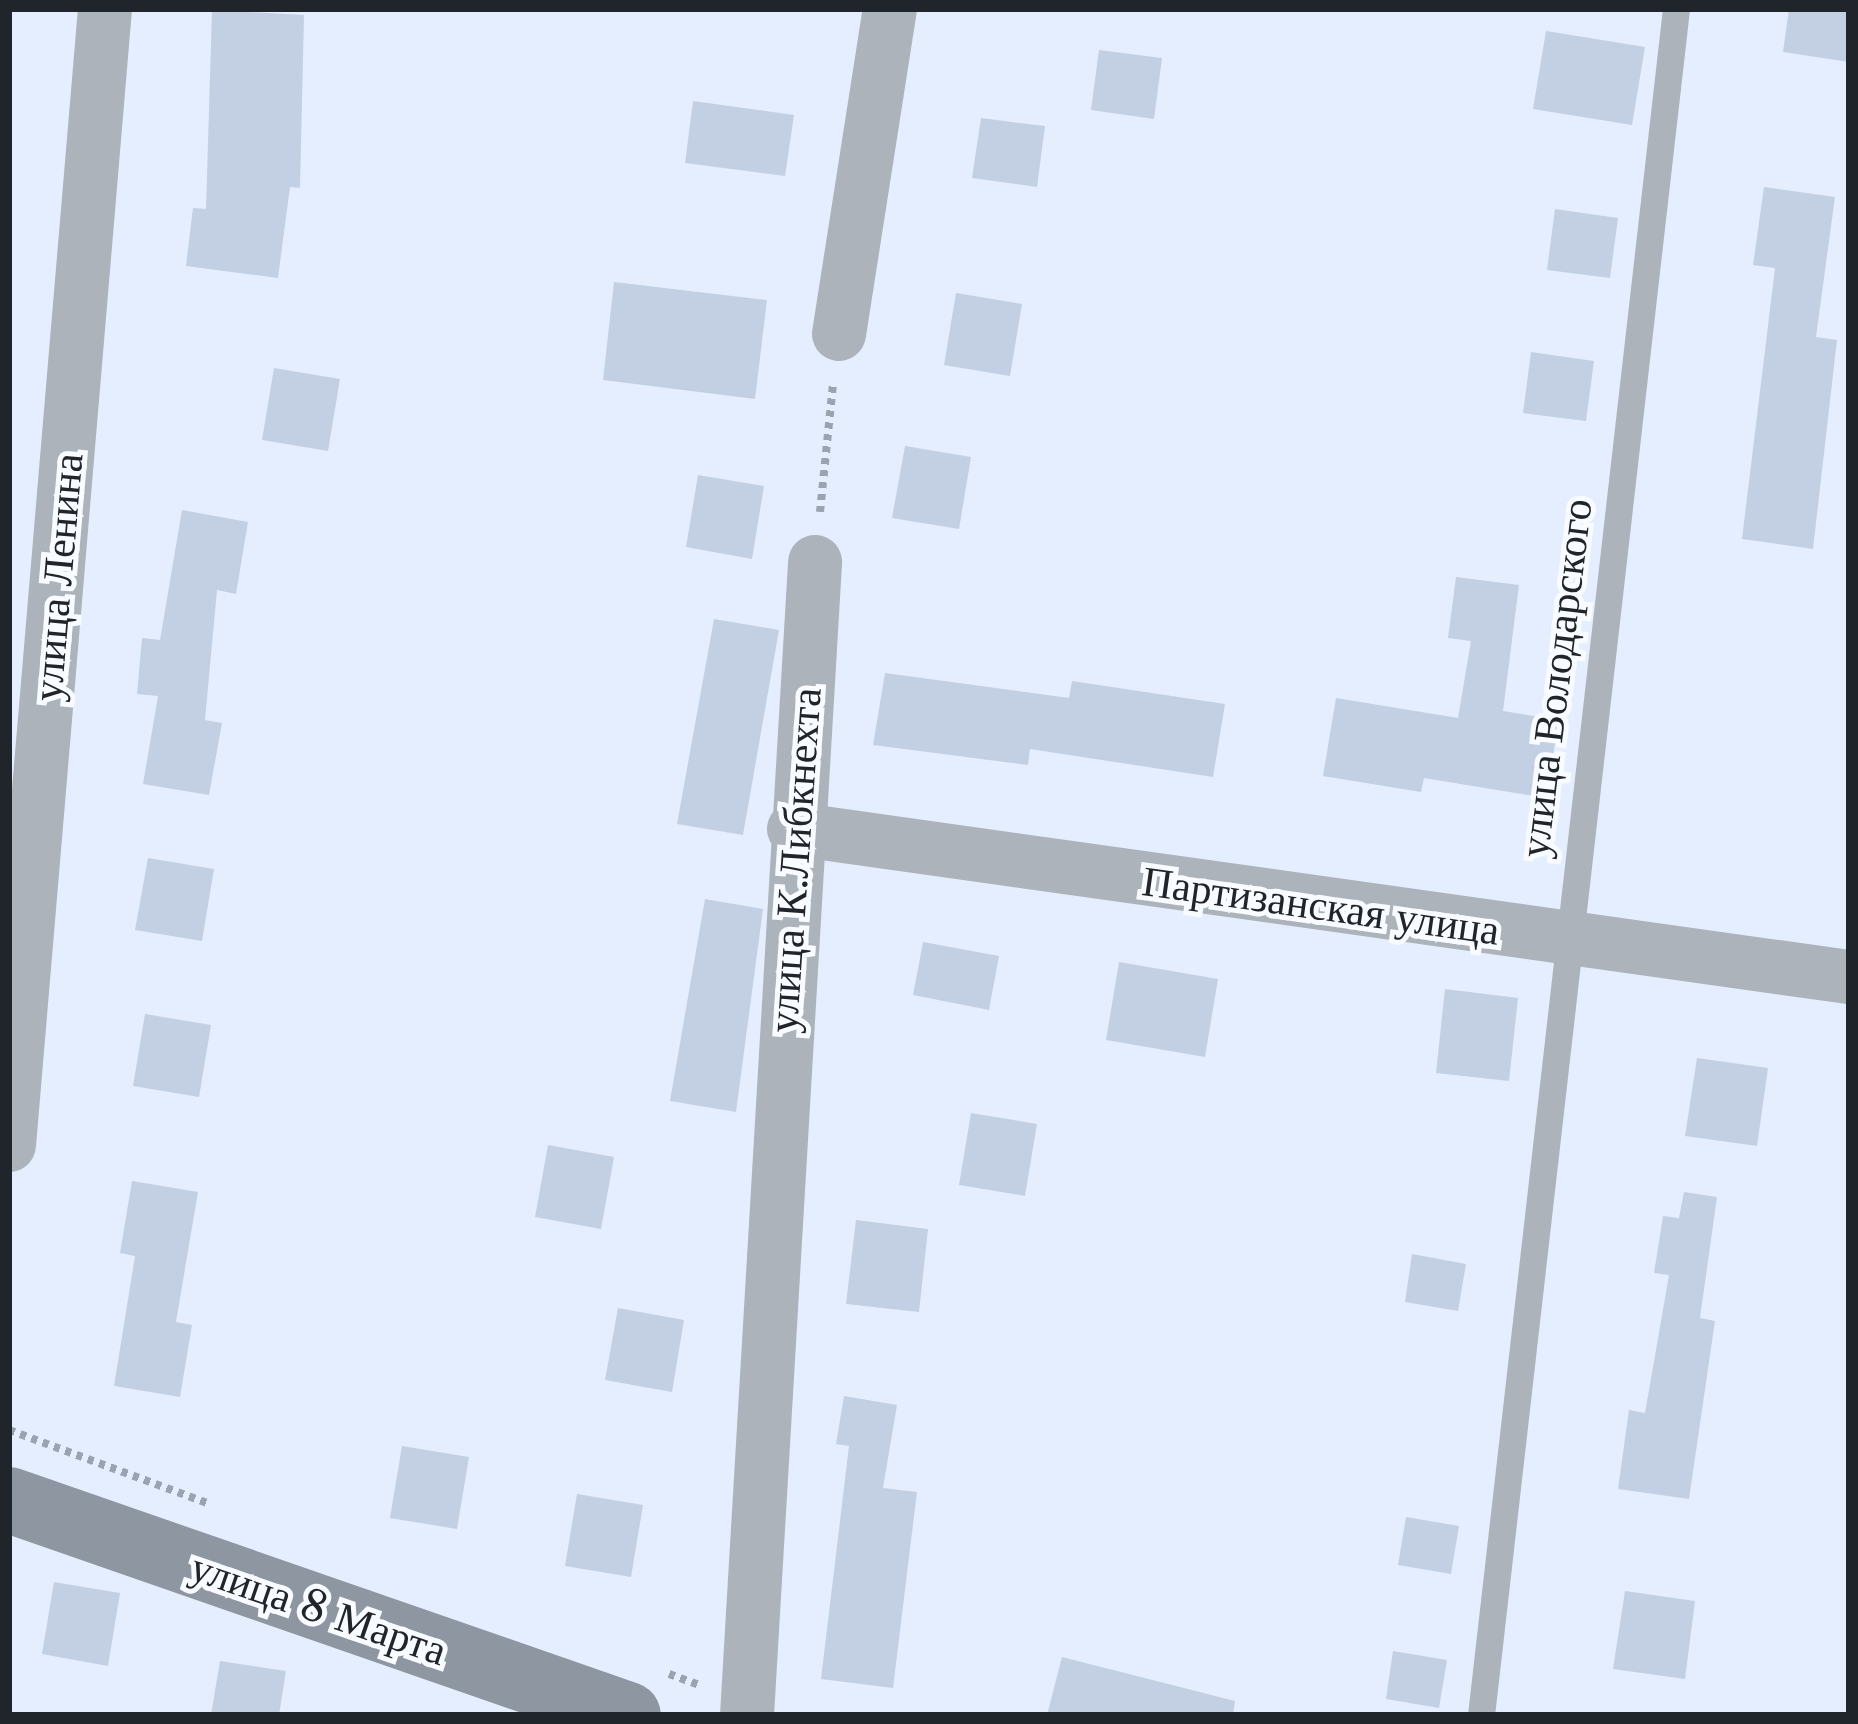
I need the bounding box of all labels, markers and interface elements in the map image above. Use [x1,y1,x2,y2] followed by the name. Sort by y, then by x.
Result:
[21,451,93,703] street label: улица Ленина
[1508,496,1602,860] street label: улица Володарского
[757,686,831,1034] street label: улица К.Либкнехта
[1139,855,1503,955] street label: Партизанская улица
[184,1541,454,1675] street label: улица 8 Марта

